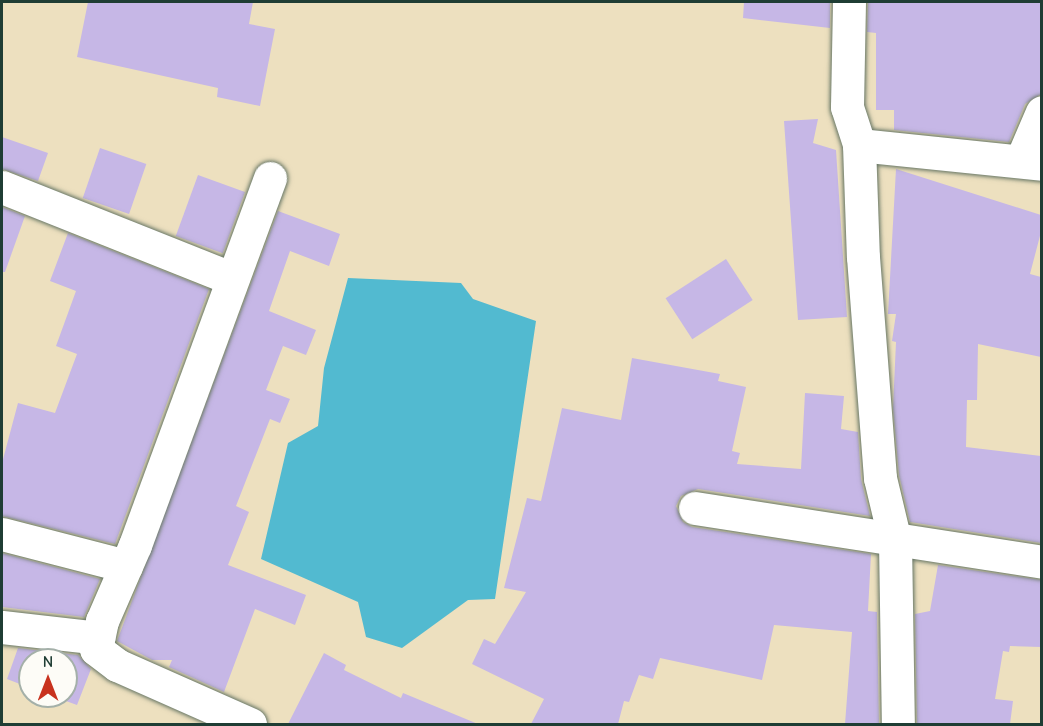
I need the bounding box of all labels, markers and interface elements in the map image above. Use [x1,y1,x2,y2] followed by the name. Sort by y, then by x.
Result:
[18,648,78,708] north arrow
[43,653,53,671] text: N

